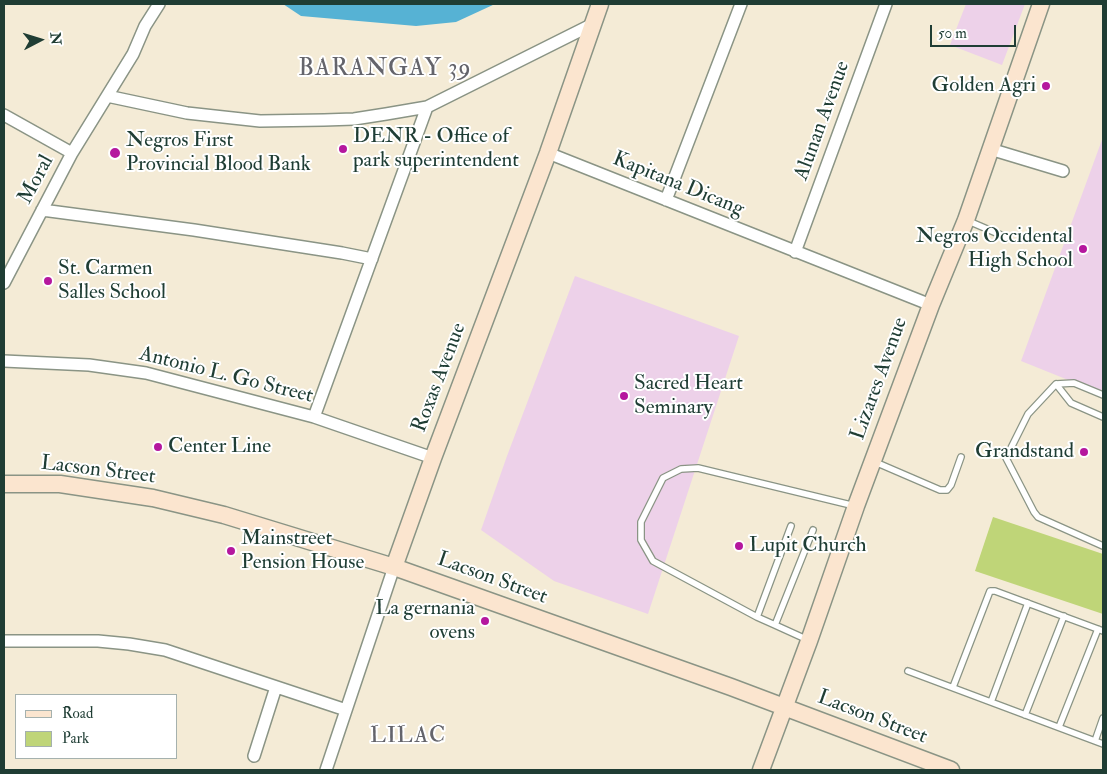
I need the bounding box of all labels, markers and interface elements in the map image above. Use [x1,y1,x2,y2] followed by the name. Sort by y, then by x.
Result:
[15,15,65,65] north arrow
[932,15,1018,47] scale bar
[938,24,967,43] text: 50 m
[46,32,64,46] text: N
[297,56,473,84] district label: BARANGAY 39
[790,58,856,184] street label: Alunan Avenue
[932,73,1036,99] place label: Golden Agri
[1040,80,1052,92] marker: Golden Agri
[353,124,519,174] place label: DENR - Office of park superintendent
[126,128,311,178] place label: Negros First Provincial Blood Bank
[337,143,349,155] marker: DENR - Office of park superintendent
[108,146,122,160] marker: Negros First Provincial Blood Bank
[609,147,747,223] street label: Kapitana Dicang
[14,151,60,209] street label: Moral
[916,224,1073,274] place label: Negros Occidental High School
[1077,243,1089,255] marker: Negros Occidental High School
[58,256,166,306] place label: St. Carmen Salles School
[42,275,54,287] marker: St. Carmen Salles School
[846,314,914,444] street label: Lizares Avenue
[408,320,472,436] street label: Roxas Avenue
[136,342,316,410] street label: Antonio L. Go Street
[634,371,743,421] place label: Sacred Heart Seminary
[618,390,630,402] marker: Sacred Heart Seminary
[168,434,271,460] place label: Center Line
[975,439,1074,465] place label: Grandstand
[152,441,164,453] marker: Center Line
[1078,446,1090,458] marker: Grandstand
[39,451,157,491] street label: Lacson Street
[241,526,364,576] place label: Mainstreet Pension House
[749,533,867,559] place label: Lupit Church
[733,540,745,552] marker: Lupit Church
[225,545,237,557] marker: Mainstreet Pension House
[433,547,551,611] street label: Lacson Street
[375,596,475,646] place label: La gernania ovens
[479,615,491,627] marker: La gernania ovens
[814,686,930,750] street label: Lacson Street
[15,694,178,759] legend
[62,704,93,723] text: Road
[369,724,447,750] district label: LILAC
[62,729,89,748] text: Park

